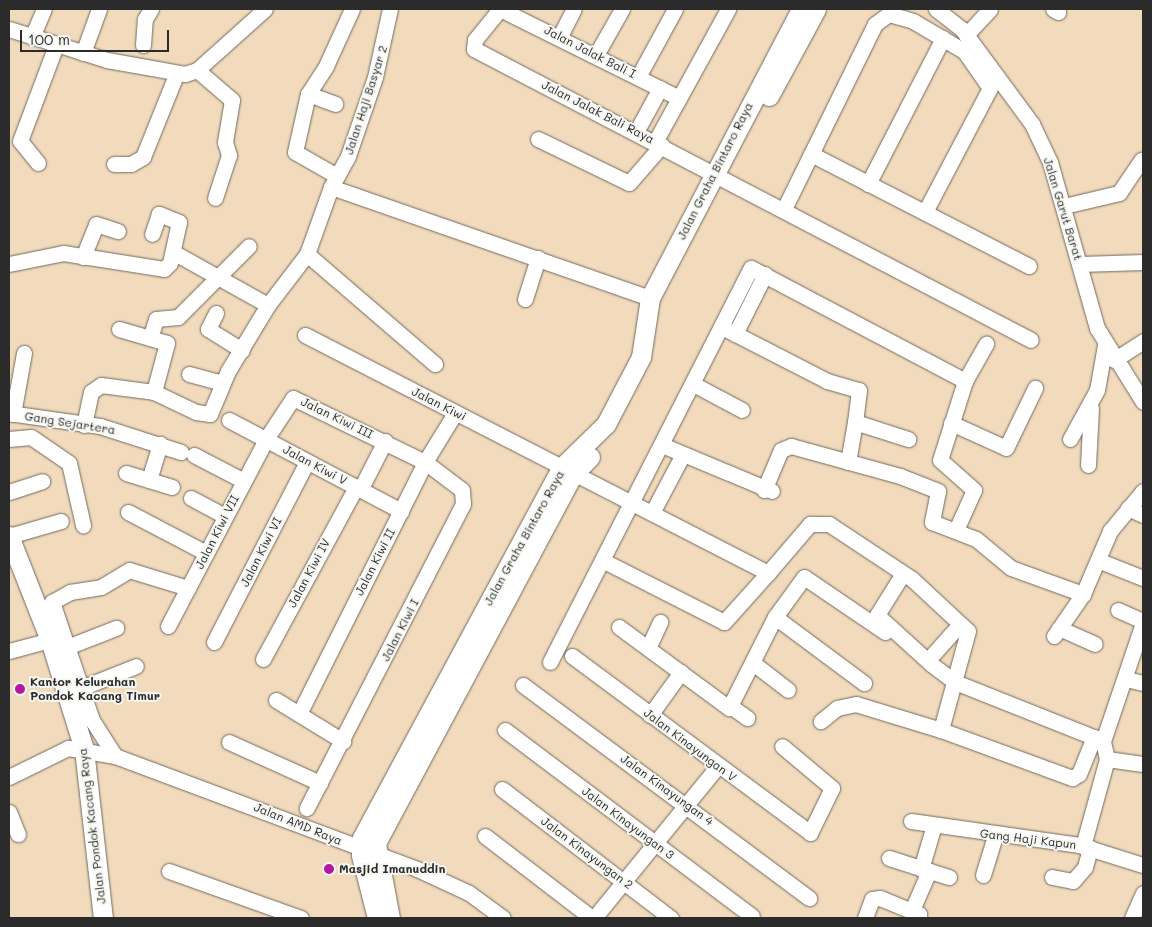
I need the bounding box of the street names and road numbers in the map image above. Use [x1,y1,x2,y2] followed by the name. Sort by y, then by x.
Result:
[542,23,638,81] street label: Jalan Jalak Bali I
[342,44,390,156] street label: Jalan Haji Basyar 2
[539,77,657,147] street label: Jalan Jalak Bali Raya
[674,100,756,242] street label: Jalan Graha Bintaro Raya
[1040,156,1086,262] street label: Jalan Garut Barat
[409,384,469,424] street label: Jalan Kiwi
[299,394,375,442] street label: Jalan Kiwi III
[24,409,116,437] street label: Gang Sejartera
[280,442,350,488] street label: Jalan Kiwi V
[481,468,567,608] street label: Jalan Graha Bintaro Raya
[192,493,242,571] street label: Jalan Kiwi VII
[237,515,285,589] street label: Jalan Kiwi VI
[352,526,398,598] street label: Jalan Kiwi II
[285,536,333,610] street label: Jalan Kiwi IV
[378,596,422,664] street label: Jalan Kiwi I
[641,705,739,785] street label: Jalan Kinayungan V
[75,747,109,905] street label: Jalan Pondok Kacang Raya
[618,751,716,829] street label: Jalan Kinayungan 4
[579,784,677,862] street label: Jalan Kinayungan 3
[252,800,344,848] street label: Jalan AMD Raya
[538,814,636,892] street label: Jalan Kinayungan 2
[979,826,1077,852] street label: Gang Haji Kapun

